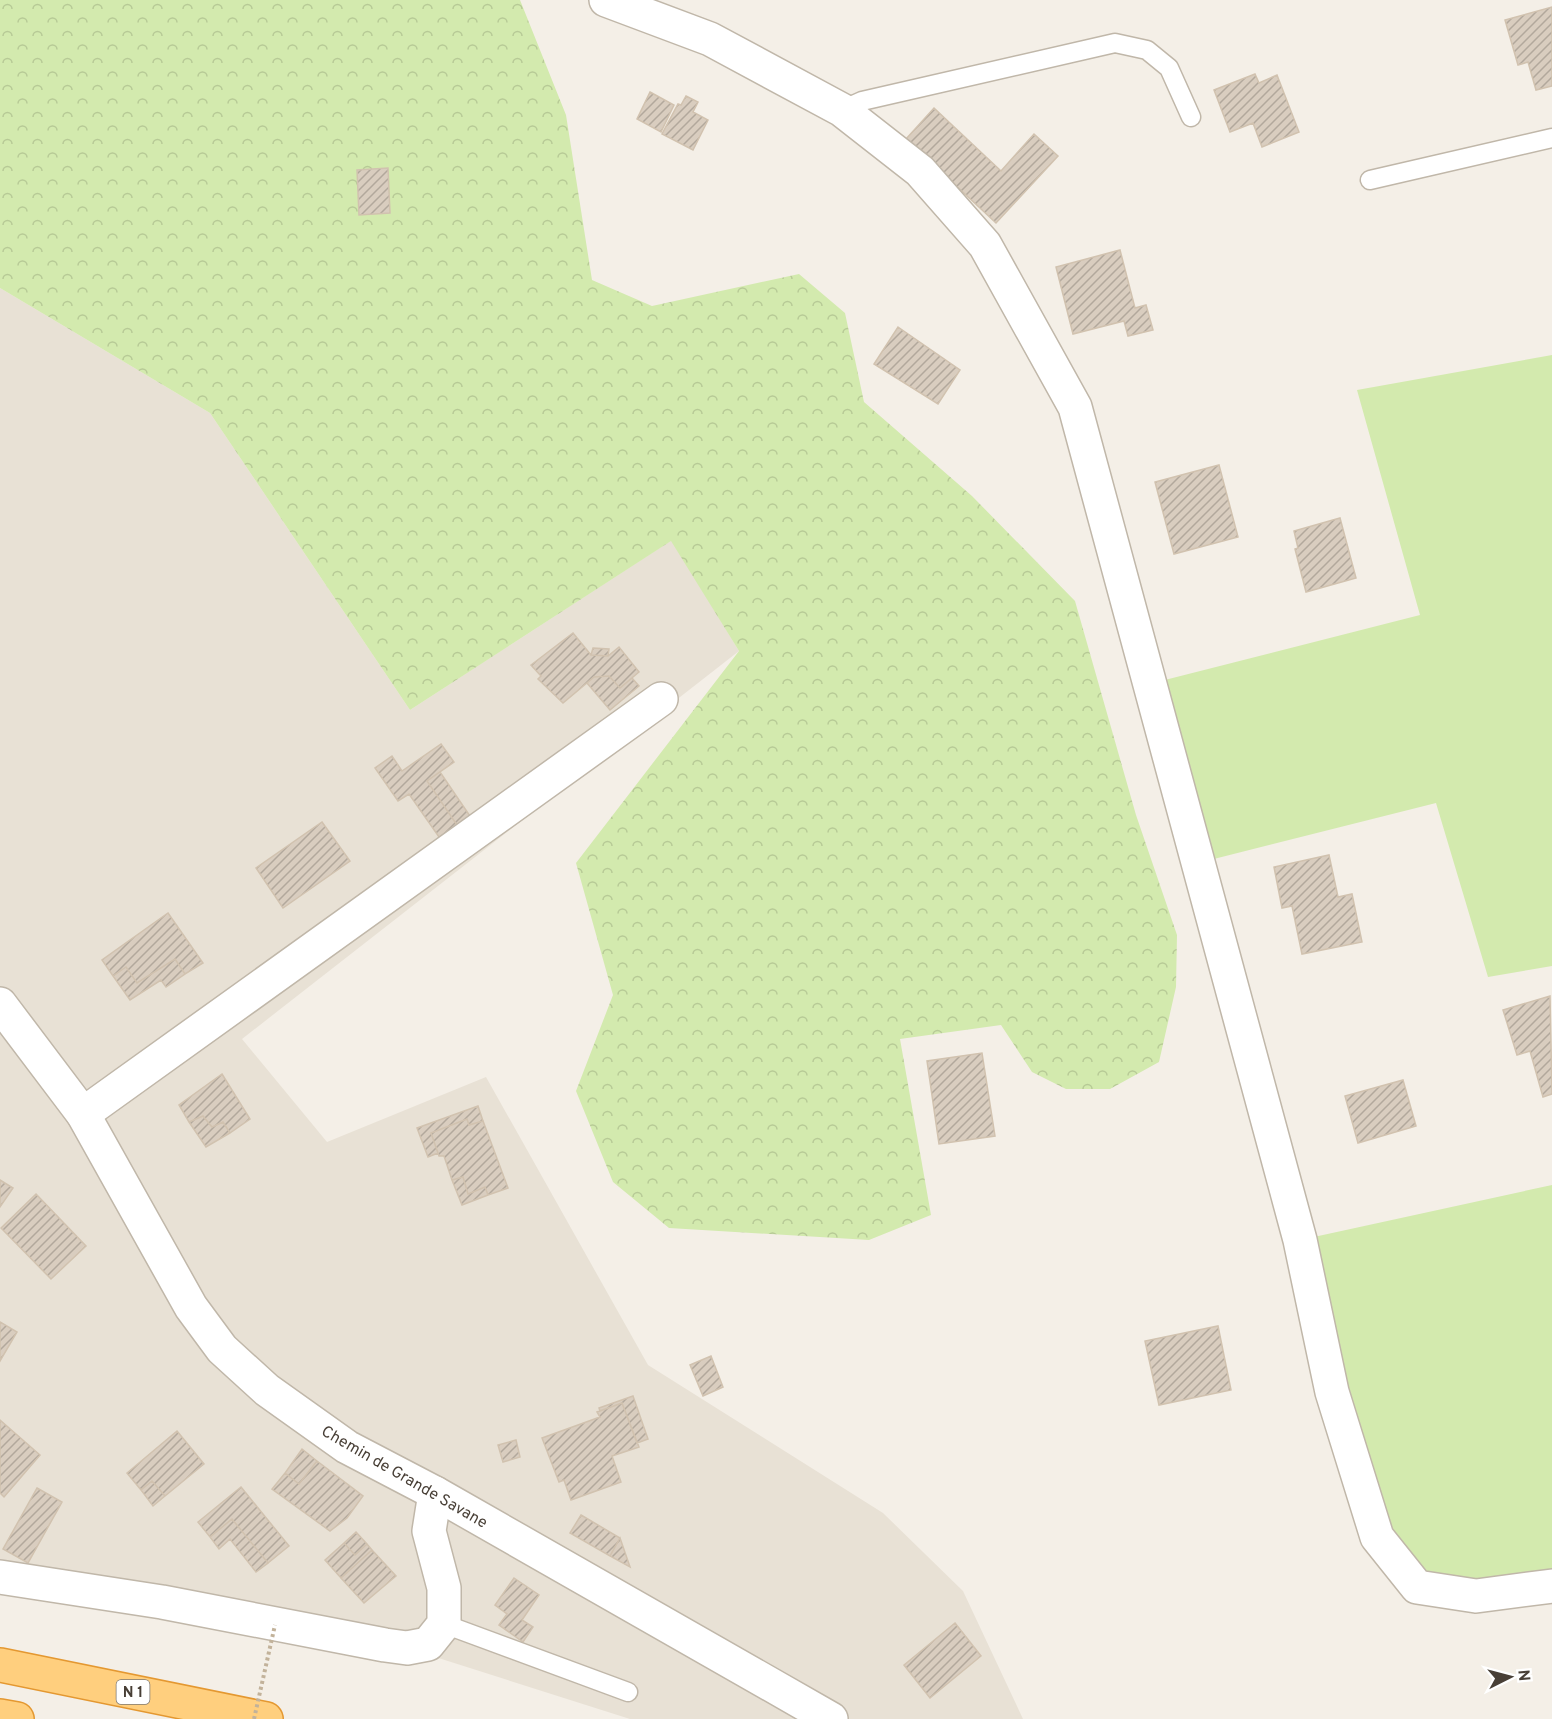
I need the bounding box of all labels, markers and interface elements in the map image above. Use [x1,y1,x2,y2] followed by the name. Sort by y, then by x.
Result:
[317,1422,491,1534] street label: Chemin de Grande Savane
[1480,1647,1540,1707] north arrow
[1512,1669,1533,1682] text: N
[116,1680,150,1704] road number: N 1

